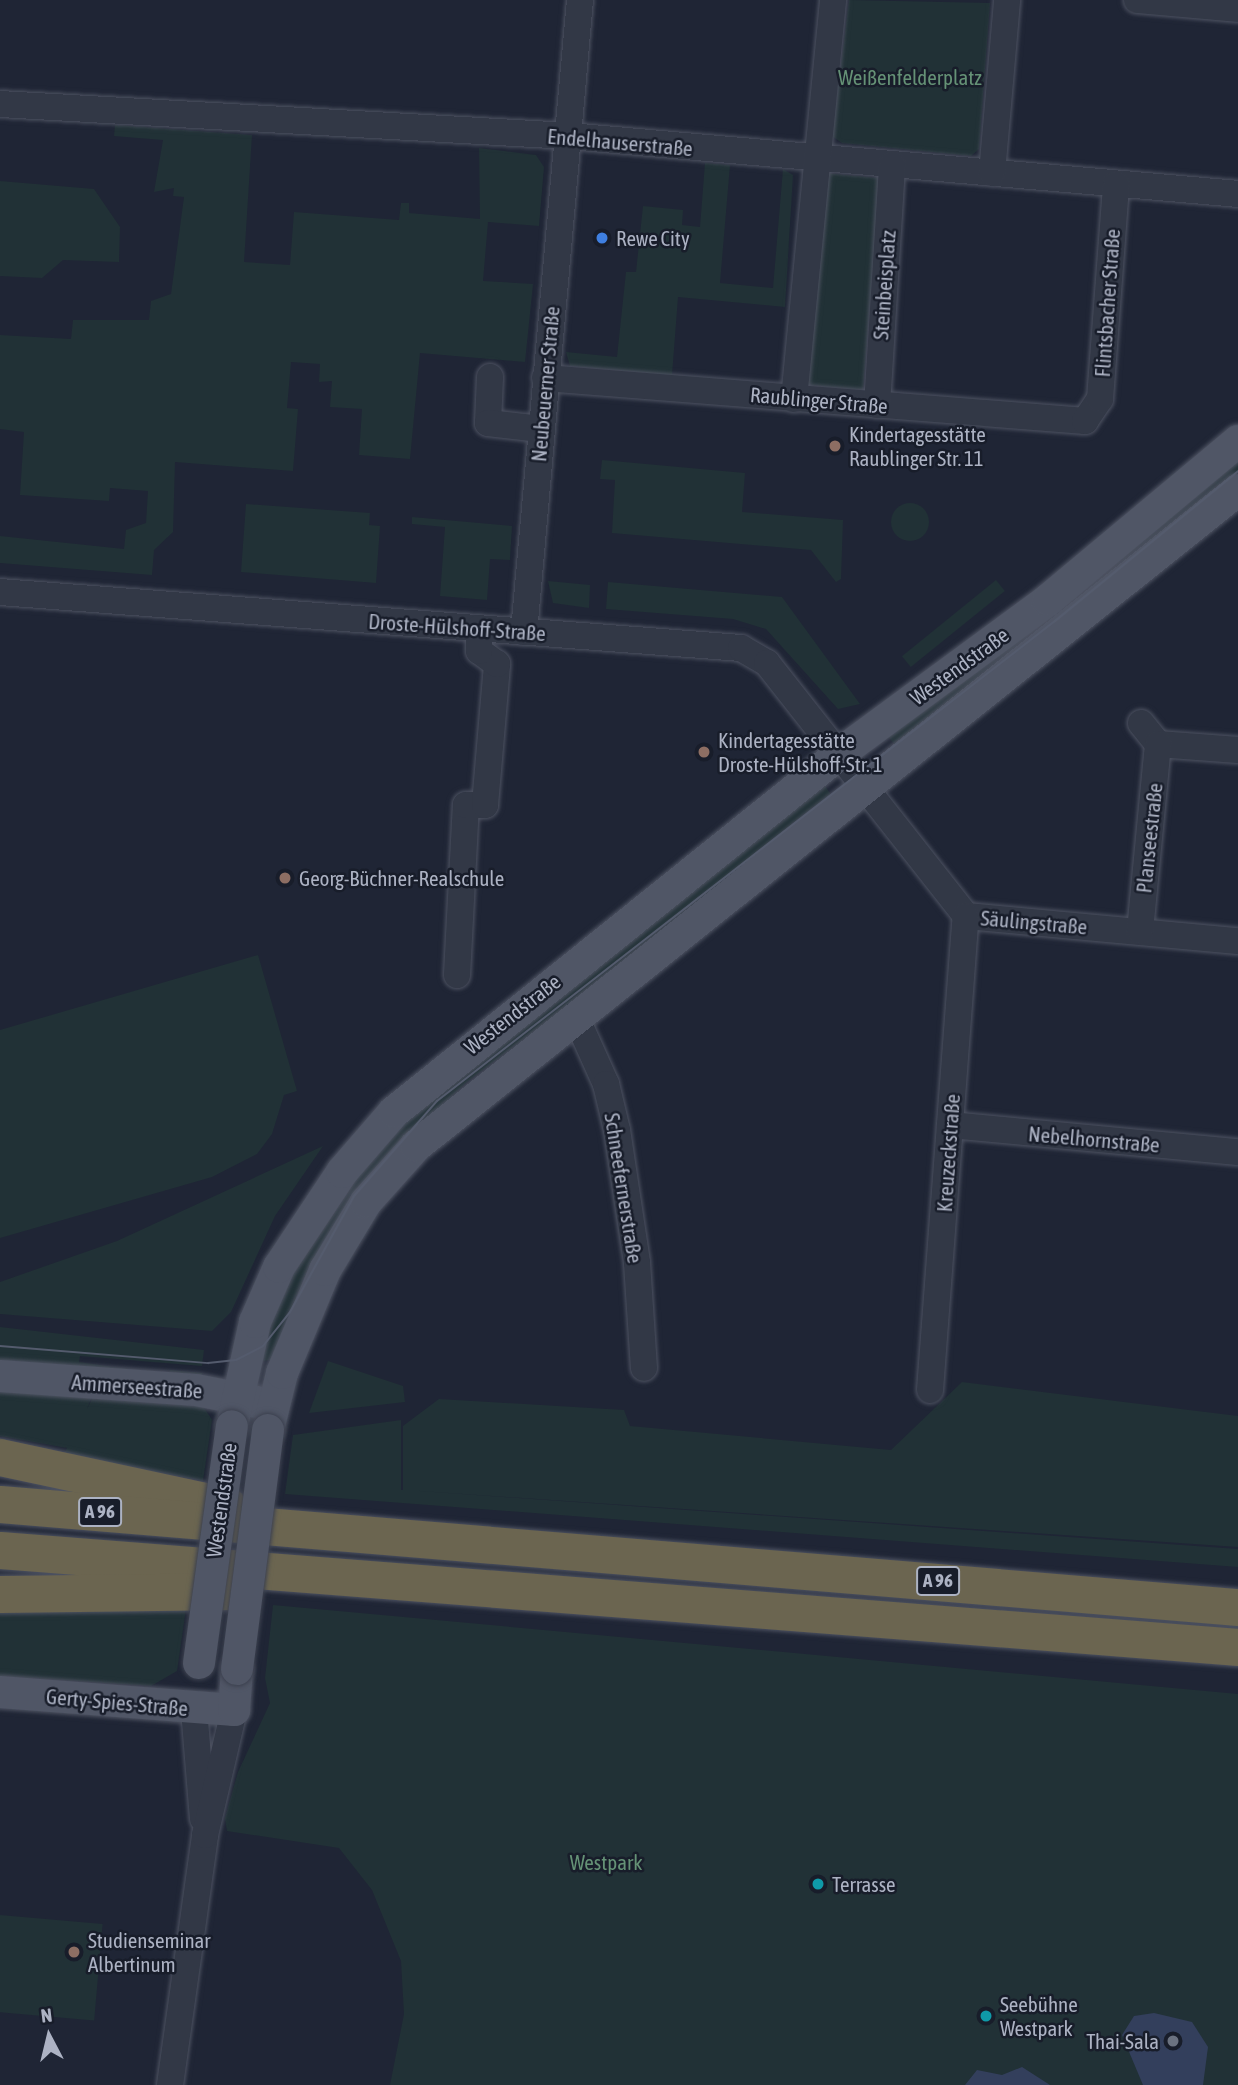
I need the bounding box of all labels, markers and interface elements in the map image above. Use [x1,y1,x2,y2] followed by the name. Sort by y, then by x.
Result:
[838,64,982,90] park label: Weißenfelderplatz
[546,123,694,161] street label: Endelhauserstraße
[616,225,690,251] place label: Rewe City
[1089,228,1125,378] street label: Flintsbacher Straße
[868,229,900,341] street label: Steinbeisplatz
[594,230,610,246] marker: Rewe City
[526,305,564,463] street label: Neubeuerner Straße
[749,381,889,419] street label: Raublinger Straße
[849,421,986,471] place label: Kindertagesstätte Raublinger Str. 11
[827,438,843,454] marker: Kindertagesstätte Raublinger Str. 11
[367,608,547,646] street label: Droste-Hülshoff-Straße
[905,622,1013,710] street label: Westendstraße
[718,727,883,777] place label: Kindertagesstätte Droste-Hülshoff-Str. 1
[696,744,712,760] marker: Kindertagesstätte Droste-Hülshoff-Str. 1
[1131,782,1167,894] street label: Planseestraße
[299,865,504,891] place label: Georg-Büchner-Realschule
[277,870,293,886] marker: Georg-Büchner-Realschule
[980,905,1088,939] street label: Säulingstraße
[459,969,565,1059] street label: Westendstraße
[931,1093,965,1213] street label: Kreuzeckstraße
[600,1111,648,1265] street label: Schneefernerstraße
[1027,1121,1161,1157] street label: Nebelhornstraße
[71,1369,203,1403] street label: Ammerseestraße
[200,1441,242,1559] street label: Westendstraße
[77,1496,123,1528] road number: A 96
[915,1566,961,1596] road number: A 96
[45,1683,189,1721] street label: Gerty-Spies-Straße
[570,1849,642,1875] park label: Westpark
[832,1871,896,1897] place label: Terrasse
[810,1876,826,1892] marker: Terrasse
[88,1927,211,1977] place label: Studienseminar Albertinum
[66,1944,82,1960] marker: Studienseminar Albertinum
[1000,1991,1078,2041] place label: Seebühne Westpark
[14,2001,84,2071] north arrow
[40,2004,53,2027] text: N
[978,2008,994,2024] marker: Seebühne Westpark
[1086,2028,1159,2054] place label: Thai-Sala
[1165,2033,1181,2049] marker: Thai-Sala

